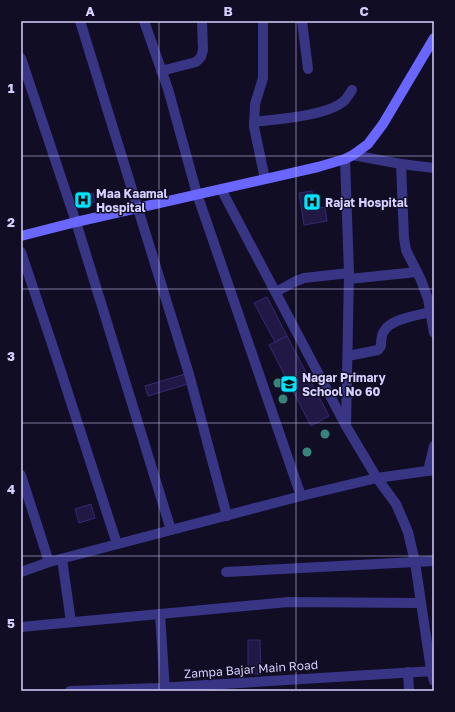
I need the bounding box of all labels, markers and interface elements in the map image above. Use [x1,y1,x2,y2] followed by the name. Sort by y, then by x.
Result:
[85,3,95,19] text: A
[223,3,233,19] text: B
[359,3,369,19] text: C
[8,80,15,96] text: 1
[96,186,168,215] place label: Maa Kaamal Hospital
[73,190,93,210] hospital icon: Maa Kaamal Hospital
[302,192,322,212] hospital icon: Rajat Hospital
[325,195,408,210] place label: Rajat Hospital
[7,214,15,230] text: 2
[7,348,15,364] text: 3
[302,370,387,399] place label: Nagar Primary School No 60
[279,374,299,394] school or university icon: Nagar Primary School No 60
[7,481,15,497] text: 4
[7,615,15,631] text: 5
[183,657,319,681] street label: Zampa Bajar Main Road

